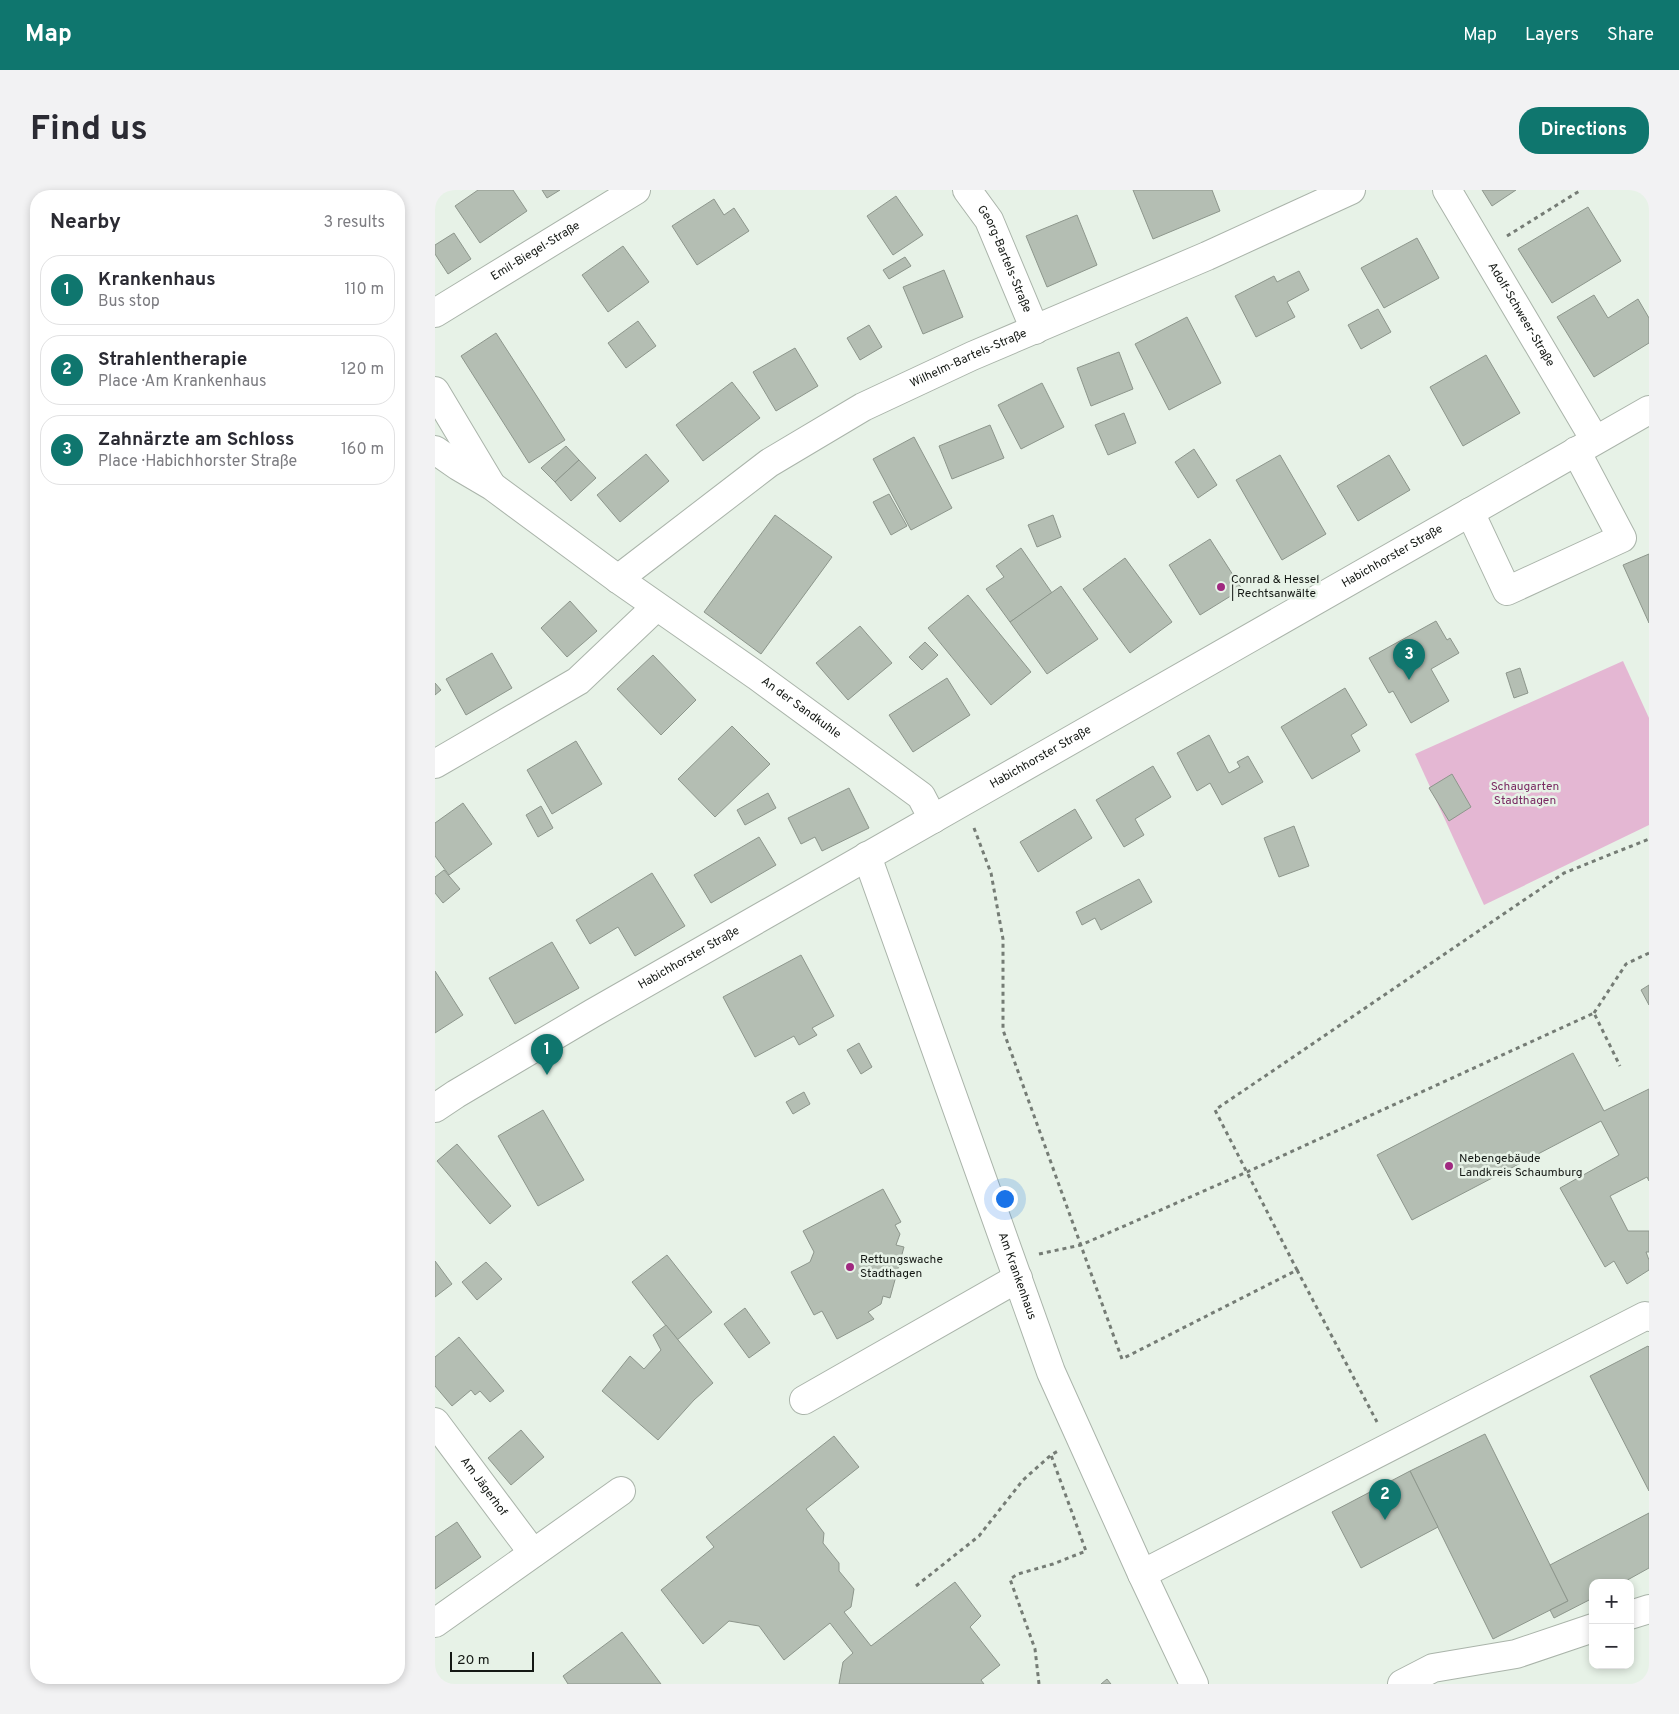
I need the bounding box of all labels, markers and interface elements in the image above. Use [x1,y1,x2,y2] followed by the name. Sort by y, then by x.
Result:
[25,20,72,50] text: Map
[1463,24,1497,47] text: Map
[1525,24,1579,47] text: Layers
[1607,24,1654,47] text: Share
[1519,107,1649,154] button: Directions
[30,108,148,152] text: Find us
[973,202,1035,315] street label: Georg-Bartels-Straße
[50,209,121,236] text: Nearby
[323,213,385,233] text: 3 results
[488,218,583,285] street label: Emil-Biegel-Straße
[1484,260,1558,370] street label: Adolf-Schweer-Straße
[98,268,216,292] text: Krankenhaus
[64,280,70,300] text: 1
[344,280,384,300] text: 110 m
[98,292,160,312] text: Bus stop
[908,326,1029,392] street label: Wilhelm-Bartels-Straße
[98,348,247,372] text: Strahlentherapie
[62,360,72,380] text: 2
[341,360,384,380] text: 120 m
[98,372,267,392] text: Place · Am Krankenhaus
[98,428,294,452] text: Zahnärzte am Schloss
[62,440,72,460] text: 3
[341,440,384,460] text: 160 m
[98,452,297,472] text: Place · Habichhorster Straße
[1339,521,1446,592] street label: Habichhorster Straße
[1231,572,1319,602] place label: Conrad & Hessel | Rechtsanwälte
[1215,581,1227,593] marker: Conrad & Hessel | Rechtsanwälte
[1393,639,1425,680] pin: 3
[758,674,844,743] street label: An der Sandkuhle
[987,722,1094,793] street label: Habichhorster Straße
[1491,779,1559,809] park label: Schaugarten Stadthagen
[636,923,743,993] street label: Habichhorster Straße
[531,1034,563,1075] pin: 1
[1459,1151,1582,1181] place label: Nebengebäude Landkreis Schaumburg
[1443,1160,1455,1172] marker: Nebengebäude Landkreis Schaumburg
[992,1186,1018,1212] your location
[994,1230,1040,1322] street label: Am Krankenhaus
[860,1252,943,1282] place label: Rettungswache Stadthagen
[844,1261,856,1273] marker: Rettungswache Stadthagen
[456,1454,511,1519] street label: Am Jägerhof
[1369,1479,1401,1520] pin: 2
[1589,1579,1634,1669] map controls
[1589,1579,1634,1624] button: +
[1589,1624,1634,1669] button: −
[450,1649,534,1672] scale bar
[457,1652,490,1669] text: 20 m

